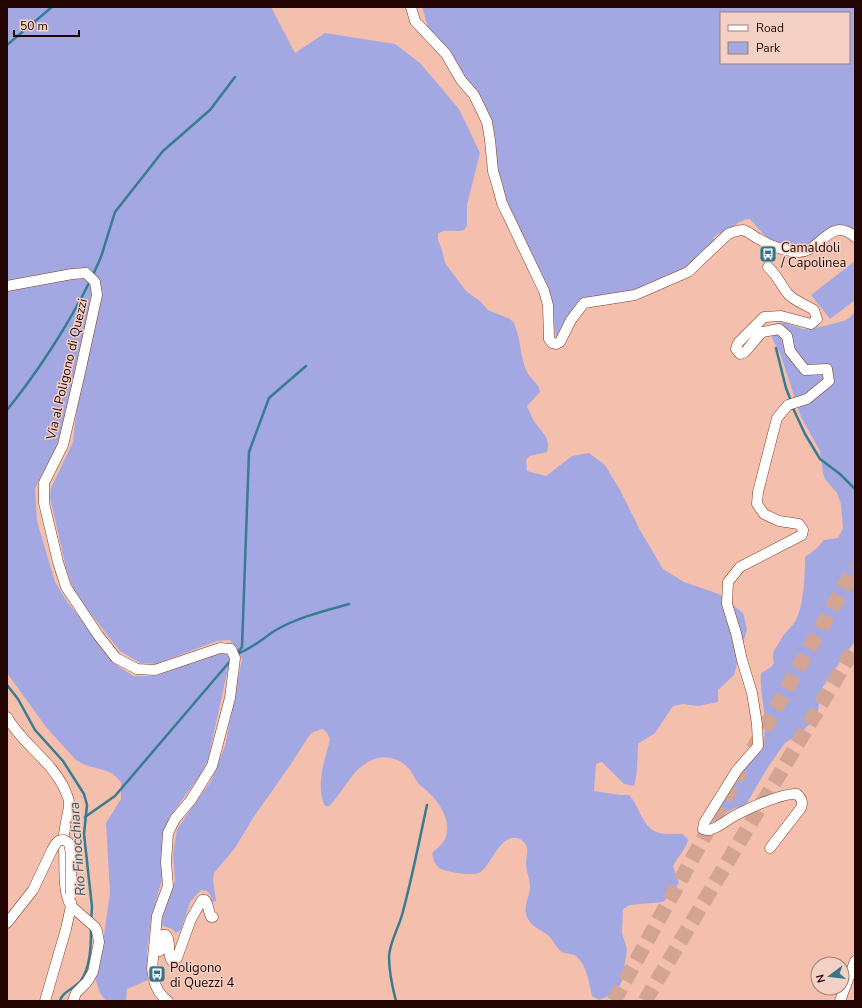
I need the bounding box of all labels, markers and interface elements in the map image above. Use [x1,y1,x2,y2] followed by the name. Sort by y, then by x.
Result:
[14,12,79,38] scale bar
[720,12,850,64] legend
[20,18,48,34] text: 50 m
[756,20,784,36] text: Road
[756,40,781,56] text: Park
[780,239,846,272] place label: Camaldoli / Capolinea
[758,244,778,264] bus stop icon: Camaldoli / Capolinea
[42,297,92,443] street label: Via al Poligono di Quezzi
[65,801,90,897] water label: Rio Finocchiara
[810,956,850,996] north arrow
[170,959,234,992] place label: Poligono di Quezzi 4
[147,964,167,984] bus stop icon: Poligono di Quezzi 4
[813,973,829,984] text: N

